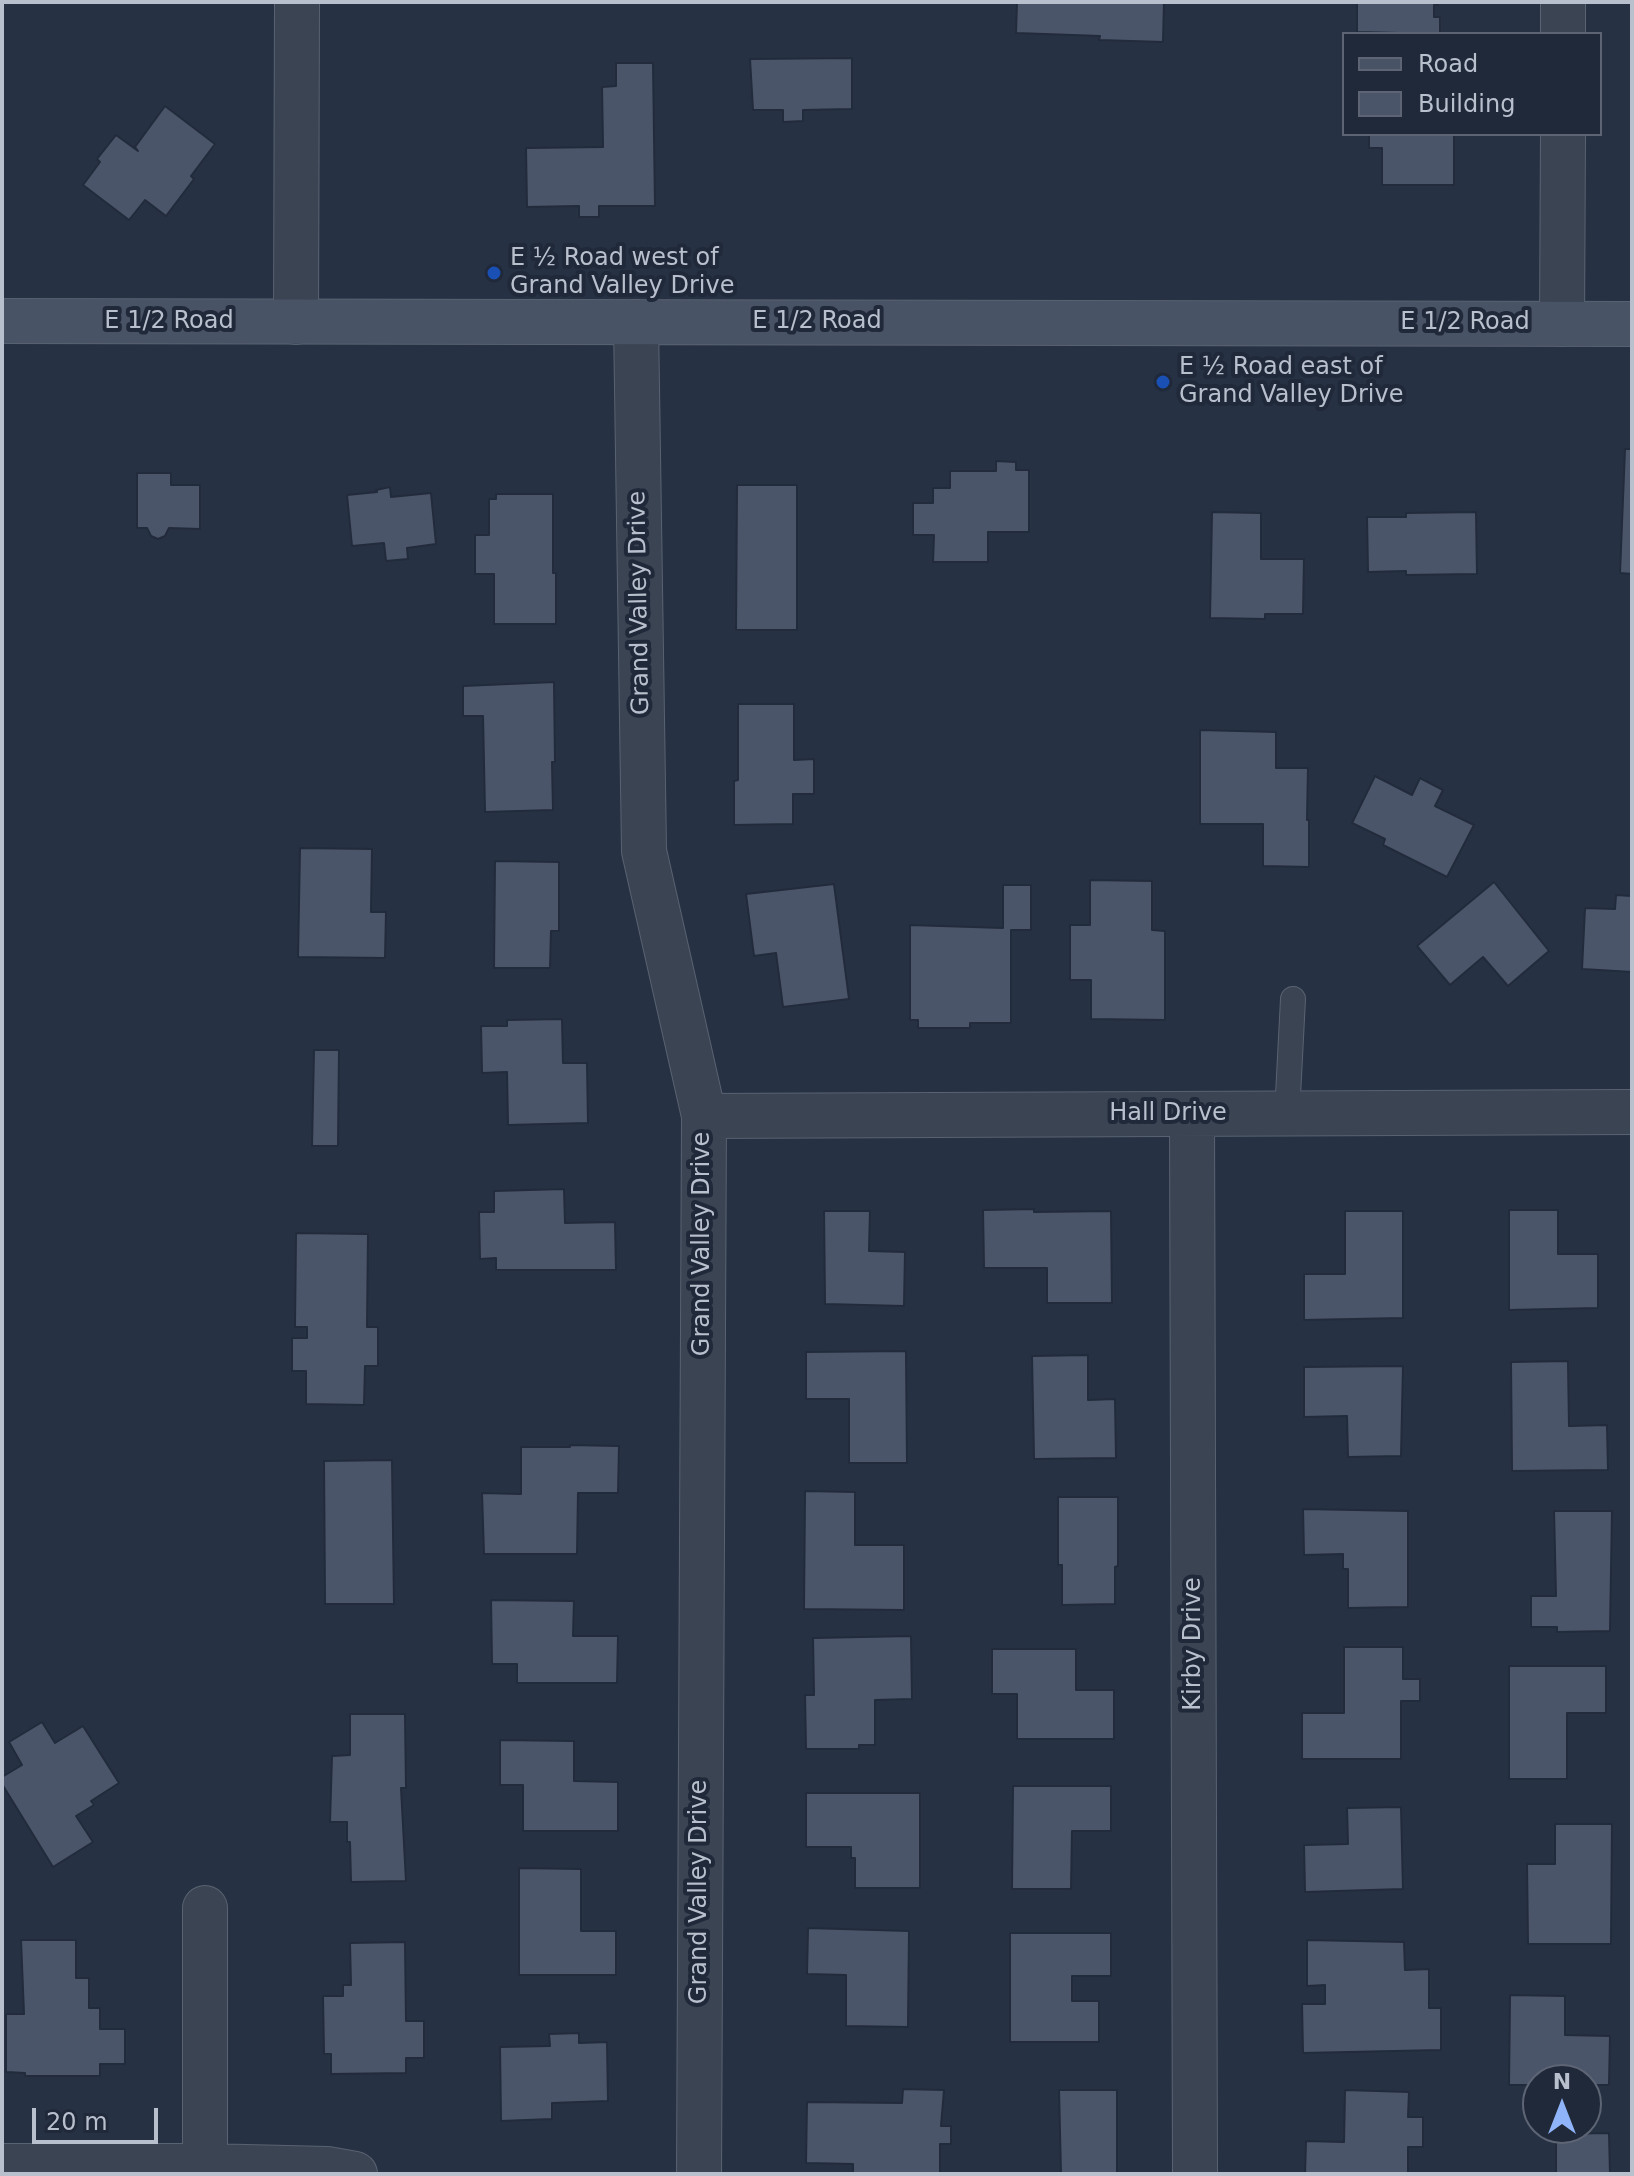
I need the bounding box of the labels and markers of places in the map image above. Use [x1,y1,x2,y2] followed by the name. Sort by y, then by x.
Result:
[510,245,734,301] place label: E ½ Road west of Grand Valley Drive
[485,264,503,282] marker: E ½ Road west of Grand Valley Drive
[1179,354,1403,410] place label: E ½ Road east of Grand Valley Drive
[1154,373,1172,391] marker: E ½ Road east of Grand Valley Drive

